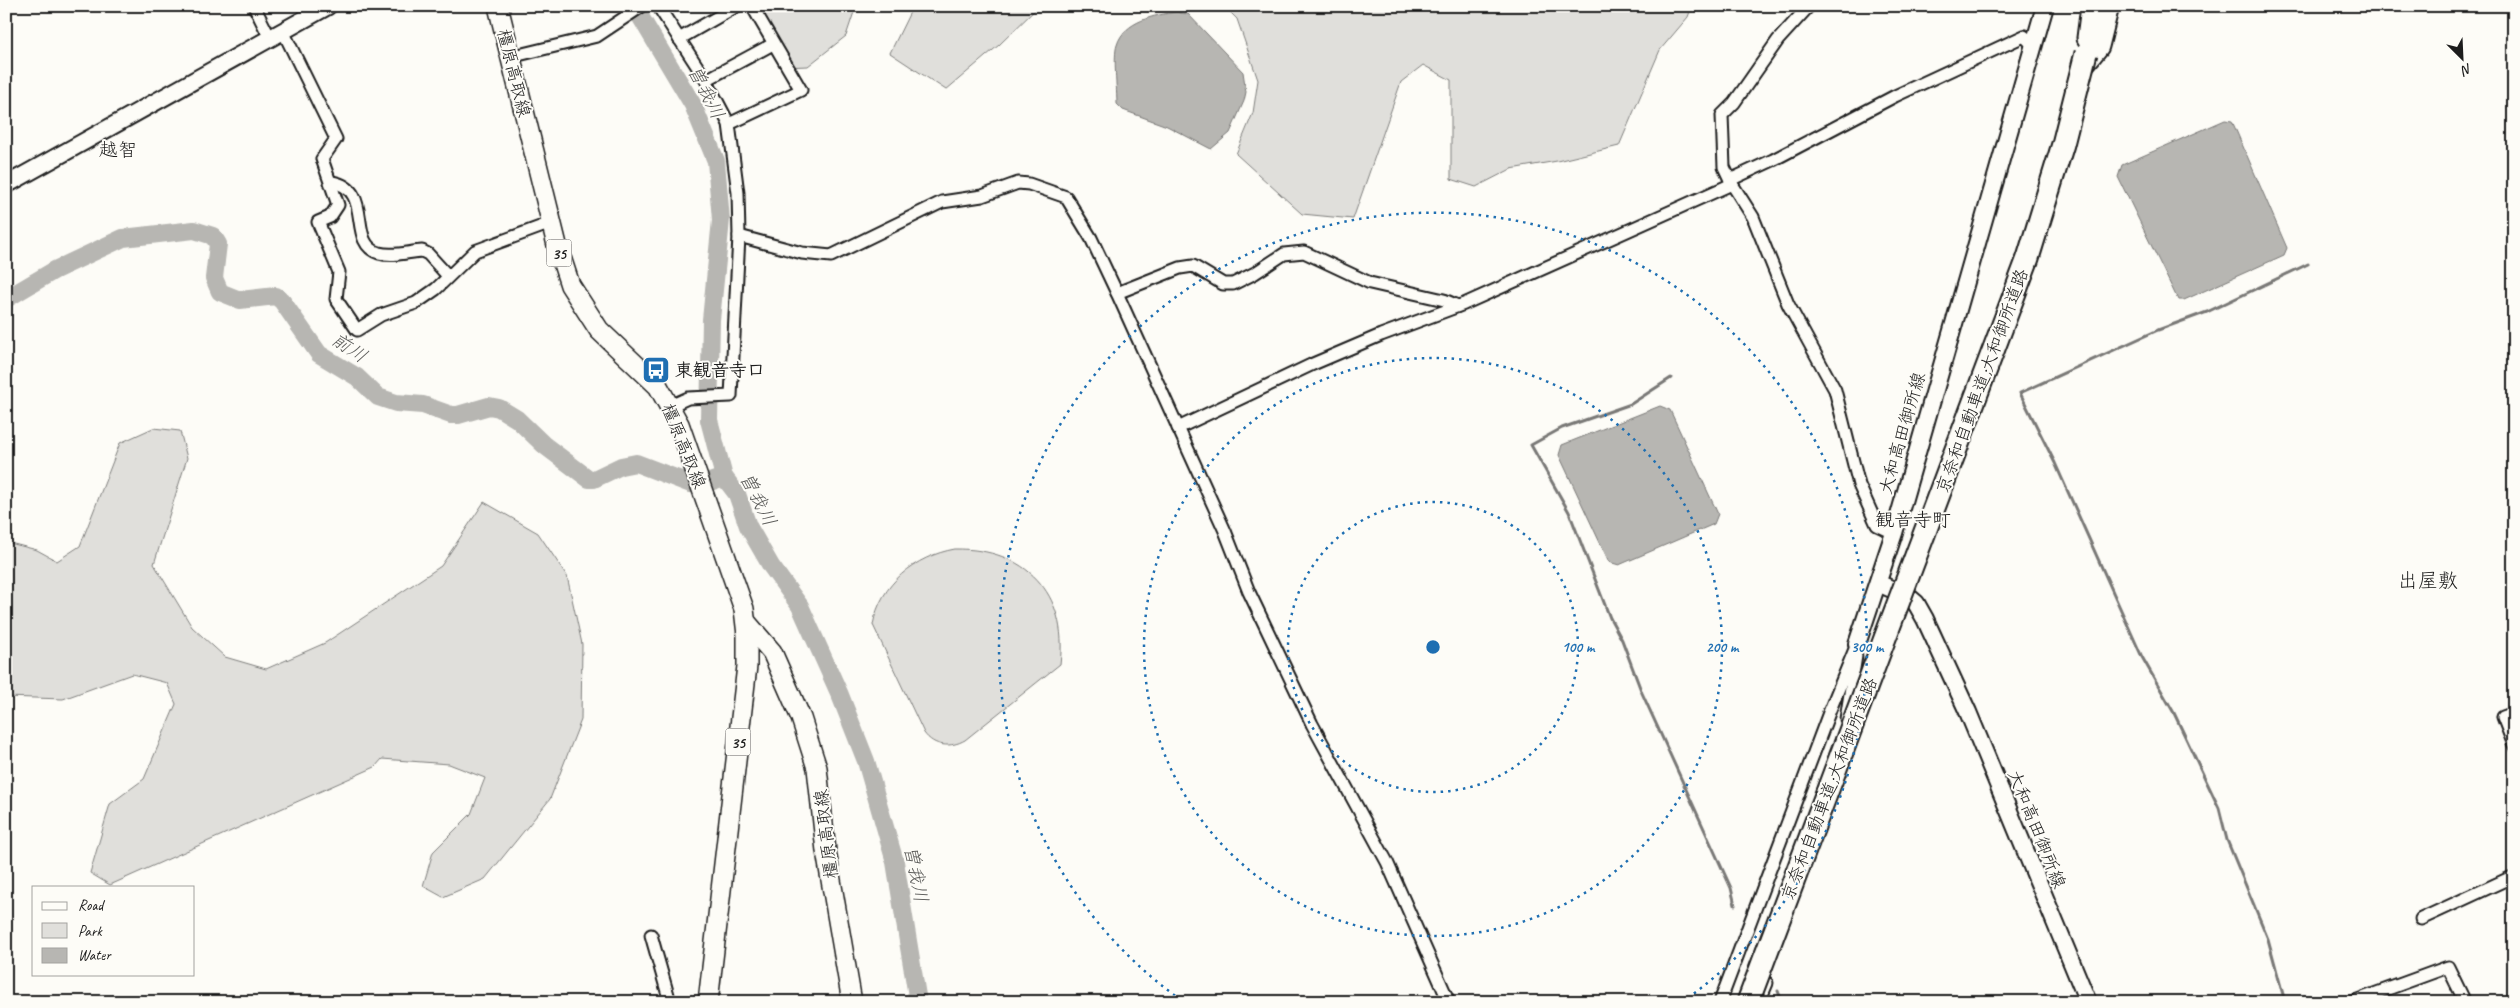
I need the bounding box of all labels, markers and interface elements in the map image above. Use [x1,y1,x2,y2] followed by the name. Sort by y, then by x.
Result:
[492,27,536,119] street label: 橿原高取線
[2438,32,2488,82] north arrow
[2458,60,2475,80] text: N
[682,62,730,123] water label: 曽我川
[99,138,137,162] district label: 越智
[546,240,572,266] road number: 35
[1931,266,2033,496] street label: 京奈和自動車道;大和御所道路
[327,327,372,368] water label: 前川
[641,355,671,385] bus stop icon: 東観音寺口
[675,359,765,381] place label: 東観音寺口
[1874,369,1930,497] street label: 大和高田御所線
[657,400,711,492] street label: 橿原高取線
[734,469,782,530] water label: 曽我川
[1875,508,1951,532] district label: 観音寺町
[2398,568,2458,593] district label: 出屋敷
[1424,638,1442,656] centre of rings
[1562,638,1596,657] text: 100 m
[1706,638,1740,657] text: 200 m
[1851,638,1885,657] text: 300 m
[1776,674,1882,904] street label: 京奈和自動車道;大和御所道路
[726,729,750,756] road number: 35
[2003,766,2071,892] street label: 大和高田御所線
[810,788,842,880] street label: 橿原高取線
[899,844,933,904] water label: 曽我川
[32,886,195,976] legend
[78,896,105,915] text: Road
[78,922,103,941] text: Park
[78,946,112,965] text: Water

